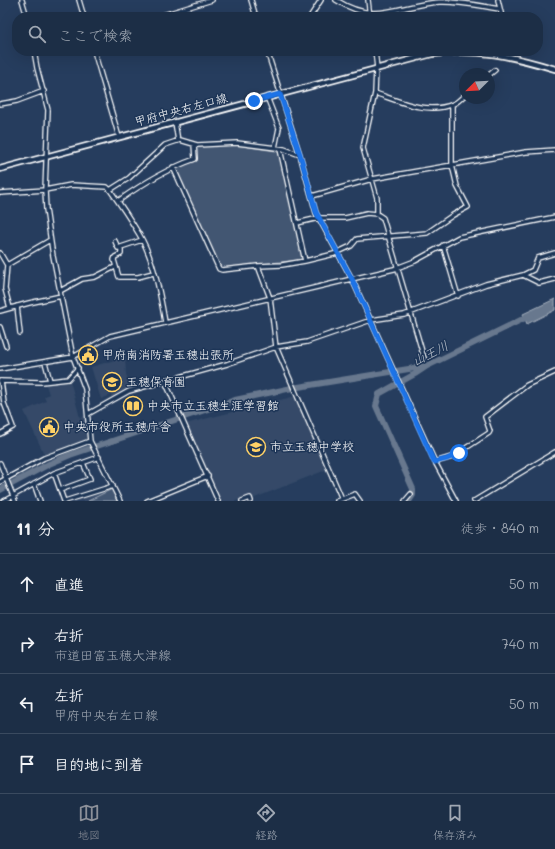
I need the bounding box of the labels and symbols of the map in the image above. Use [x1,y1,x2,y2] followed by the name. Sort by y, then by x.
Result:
[459,68,495,104] north arrow
[132,89,229,129] street label: 甲府中央右左口線
[245,92,263,110] route end
[409,336,451,369] water label: 山王川
[77,344,99,366] public building icon: 甲府南消防署玉穂出張所
[102,346,234,362] place label: 甲府南消防署玉穂出張所
[101,371,123,393] school or university icon: 玉穂保育園
[126,373,186,389] place label: 玉穂保育園
[122,395,144,417] library icon: 中央市立玉穂生涯学習館
[147,397,279,413] place label: 中央市立玉穂生涯学習館
[38,416,60,438] public building icon: 中央市役所玉穂庁舎
[63,418,171,434] place label: 中央市役所玉穂庁舎
[245,436,267,458] school or university icon: 市立玉穂中学校
[270,438,354,454] place label: 市立玉穂中学校
[450,444,468,462] route start

